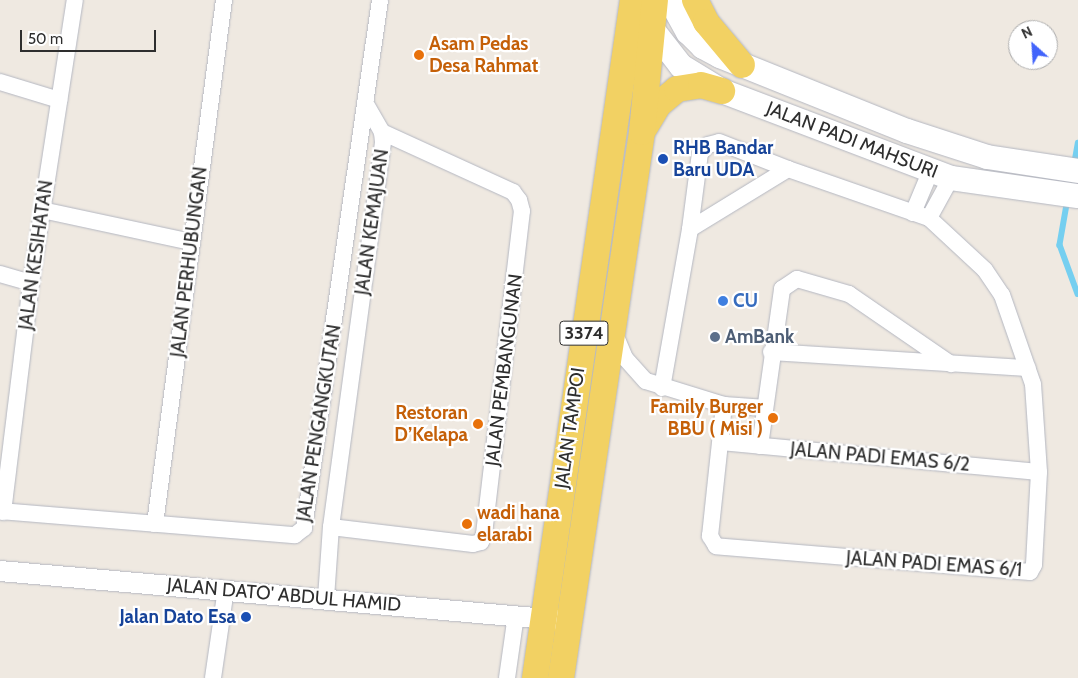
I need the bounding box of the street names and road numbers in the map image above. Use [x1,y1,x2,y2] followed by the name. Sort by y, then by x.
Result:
[763,97,941,183] street label: JALAN PADI MAHSURI
[350,148,394,296] street label: JALAN KEMAJUAN
[166,165,212,359] street label: JALAN PERHUBUNGAN
[14,179,58,331] street label: JALAN KESIHATAN
[481,273,527,467] street label: JALAN PEMBANGUNAN
[559,317,609,348] road number: 3374
[292,323,346,523] street label: JALAN PENGANGKUTAN
[550,366,590,490] street label: JALAN TAMPOI
[789,438,971,476] street label: JALAN PADI EMAS 6/2
[845,546,1023,582] street label: JALAN PADI EMAS 6/1
[166,573,402,617] street label: JALAN DATO' ABDUL HAMID

